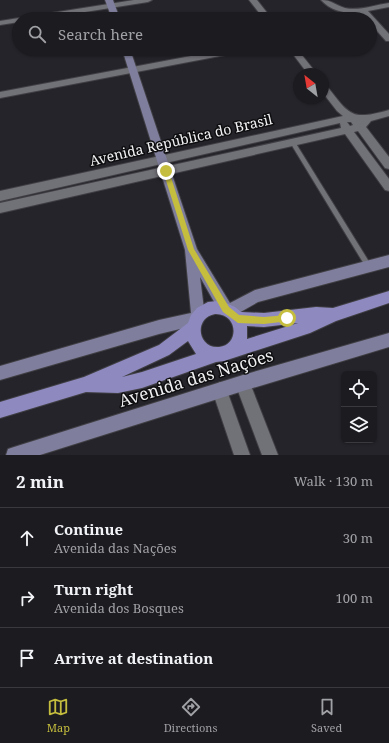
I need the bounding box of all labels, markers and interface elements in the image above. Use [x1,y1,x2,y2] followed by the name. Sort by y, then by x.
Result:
[12,12,377,56] search box
[26,23,48,45] icon: search
[58,24,143,44] text: Search here
[293,68,329,104] north arrow
[88,109,275,170] street label: Avenida República do Brasil
[157,162,175,180] route end
[278,309,296,327] route start
[116,343,276,412] street label: Avenida das Nações
[341,371,377,443] map controls
[341,371,377,407] button: locate
[341,407,377,443] button: layers
[16,470,64,493] text: 2 min
[294,472,373,490] text: Walk · 130 m
[54,519,123,539] text: Continue
[16,527,38,549] icon: ahead
[343,529,373,547] text: 30 m
[54,539,177,557] text: Avenida das Nações
[54,579,133,599] text: Turn right
[16,587,38,609] icon: right
[336,589,373,607] text: 100 m
[54,599,184,617] text: Avenida dos Bosques
[16,647,38,669] icon: arrive
[54,648,213,668] text: Arrive at destination
[47,696,70,735] tab: Map
[164,696,217,735] tab: Directions
[311,696,342,735] tab: Saved

